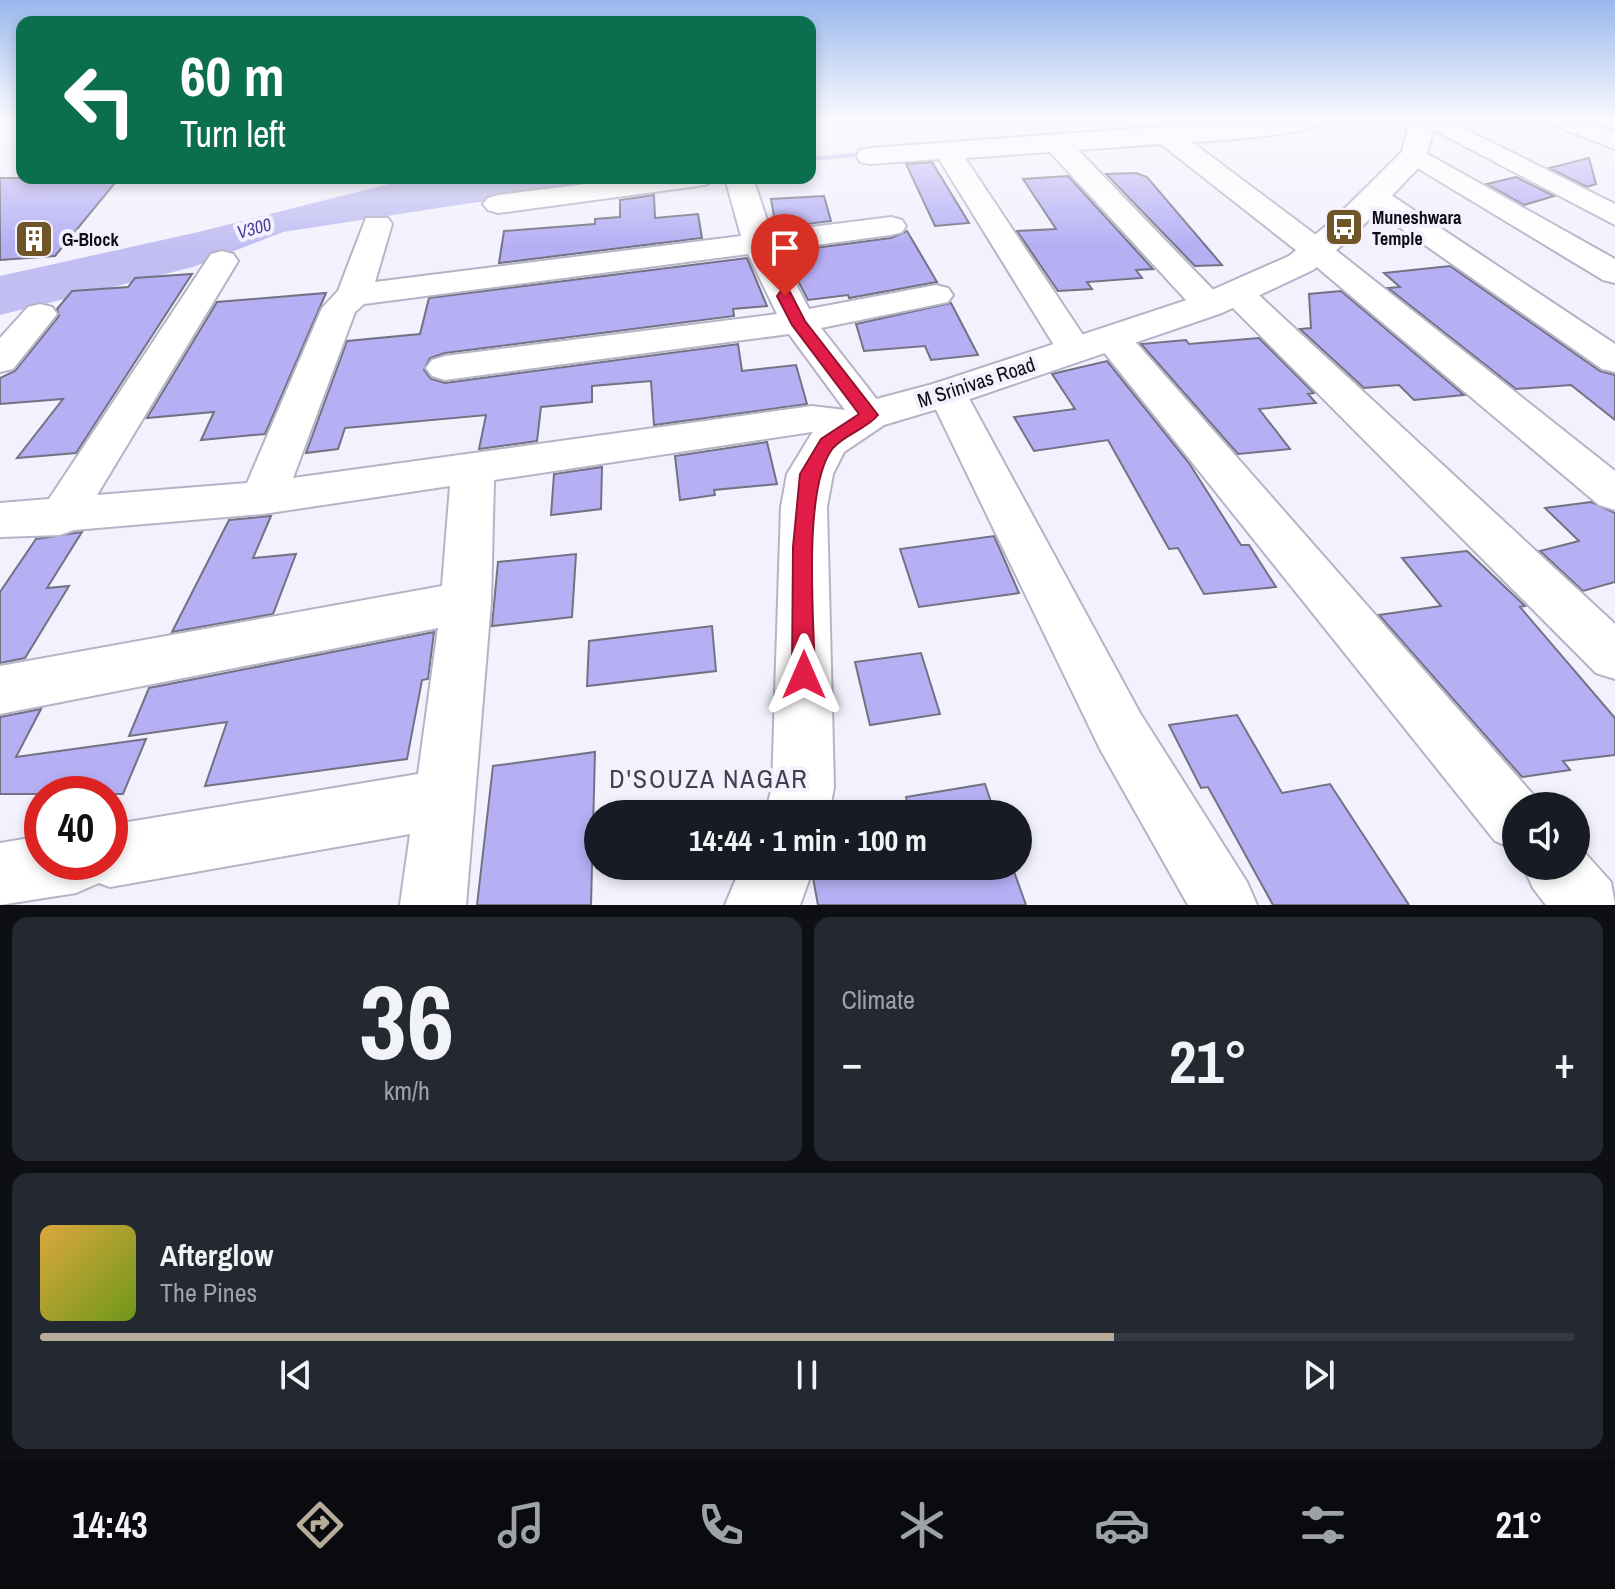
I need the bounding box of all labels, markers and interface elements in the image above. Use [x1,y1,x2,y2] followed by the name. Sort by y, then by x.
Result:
[180,38,285,113] text: 60 m
[48,48,152,152] icon: left
[180,110,286,158] text: Turn left
[1372,205,1462,251] place label: Muneshwara Temple
[1323,206,1365,248] bus stop icon: Muneshwara Temple
[234,211,274,245] water label: V300
[751,214,819,296] pin
[13,218,55,260] building icon: G-Block
[763,226,807,270] icon: arrive
[62,227,119,252] place label: G-Block
[914,350,1038,414] street label: M Srinivas Road
[762,633,846,717] position arrow
[609,761,809,796] district label: D'SOUZA NAGAR
[24,776,128,880] speed limit sign: 40
[1502,792,1590,880] map controls
[1502,792,1590,880] button: sound
[689,820,927,860] text: 14:44 · 1 min · 100 m
[359,951,454,1091] text: 36
[842,982,915,1017] text: Climate
[1169,1021,1248,1102] text: 21°
[842,1032,863,1092] text: −
[1554,1032,1575,1092] text: +
[384,1073,430,1108] text: km/h
[160,1235,273,1275] text: Afterglow
[160,1275,257,1310] text: The Pines
[274,1353,318,1397] icon: previous
[785,1353,829,1397] icon: pause
[1297,1353,1341,1397] icon: next
[292,1497,348,1553] icon: directions
[493,1497,549,1553] icon: music
[693,1497,749,1553] icon: phone
[894,1497,950,1553] icon: climate
[1094,1497,1150,1553] icon: car
[1295,1497,1351,1553] icon: filters
[72,1501,148,1549] text: 14:43
[1495,1501,1543,1549] text: 21°

